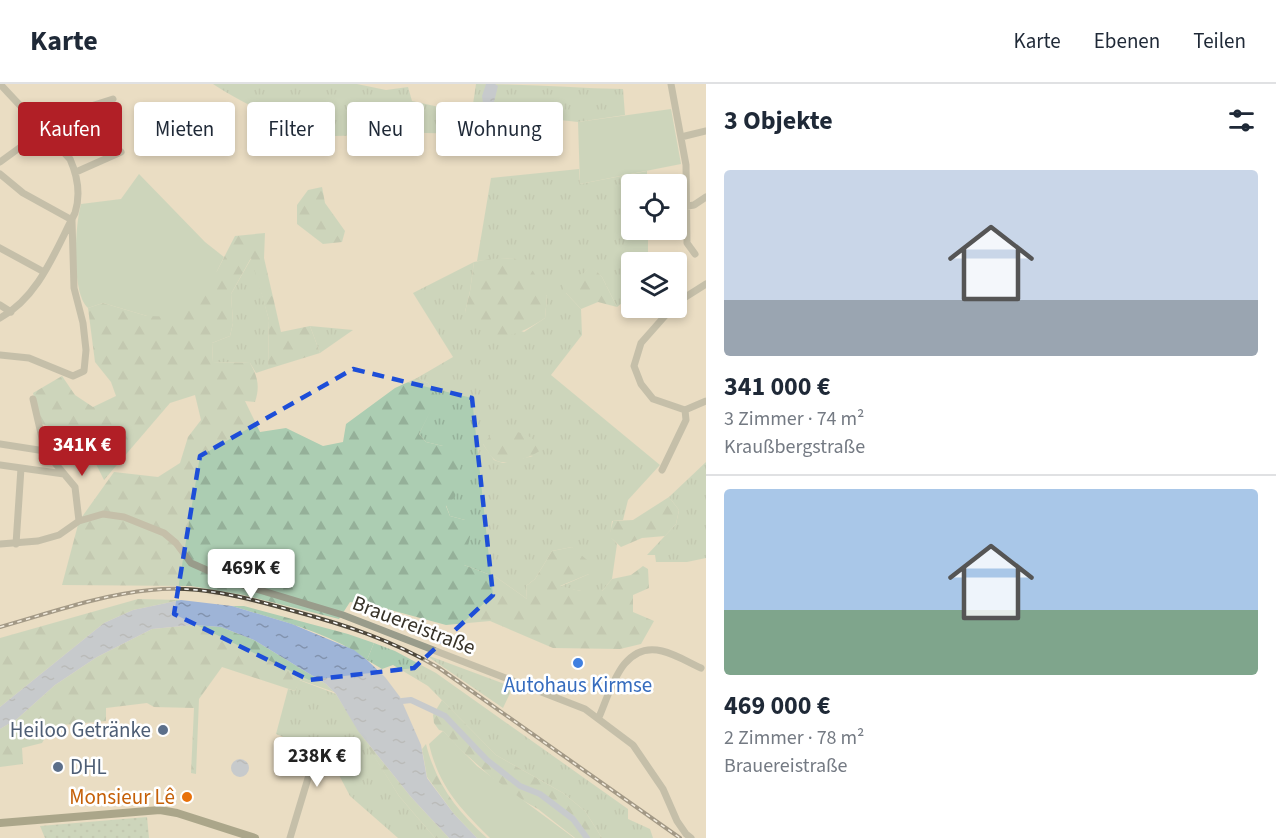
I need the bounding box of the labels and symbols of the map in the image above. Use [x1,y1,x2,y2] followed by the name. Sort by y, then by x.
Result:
[33,426,131,477] pin: 341K €
[202,549,300,600] pin: 469K €
[348,588,480,662] street label: Brauereistraße
[571,656,585,670] marker: Autohaus Kirmse
[504,670,652,700] place label: Autohaus Kirmse
[10,715,151,745] place label: Heiloo Getränke
[156,723,170,737] marker: Heiloo Getränke
[268,737,366,788] pin: 238K €
[70,752,107,782] place label: DHL
[51,760,65,774] marker: DHL
[69,782,175,812] place label: Monsieur Lê
[180,790,194,804] marker: Monsieur Lê

